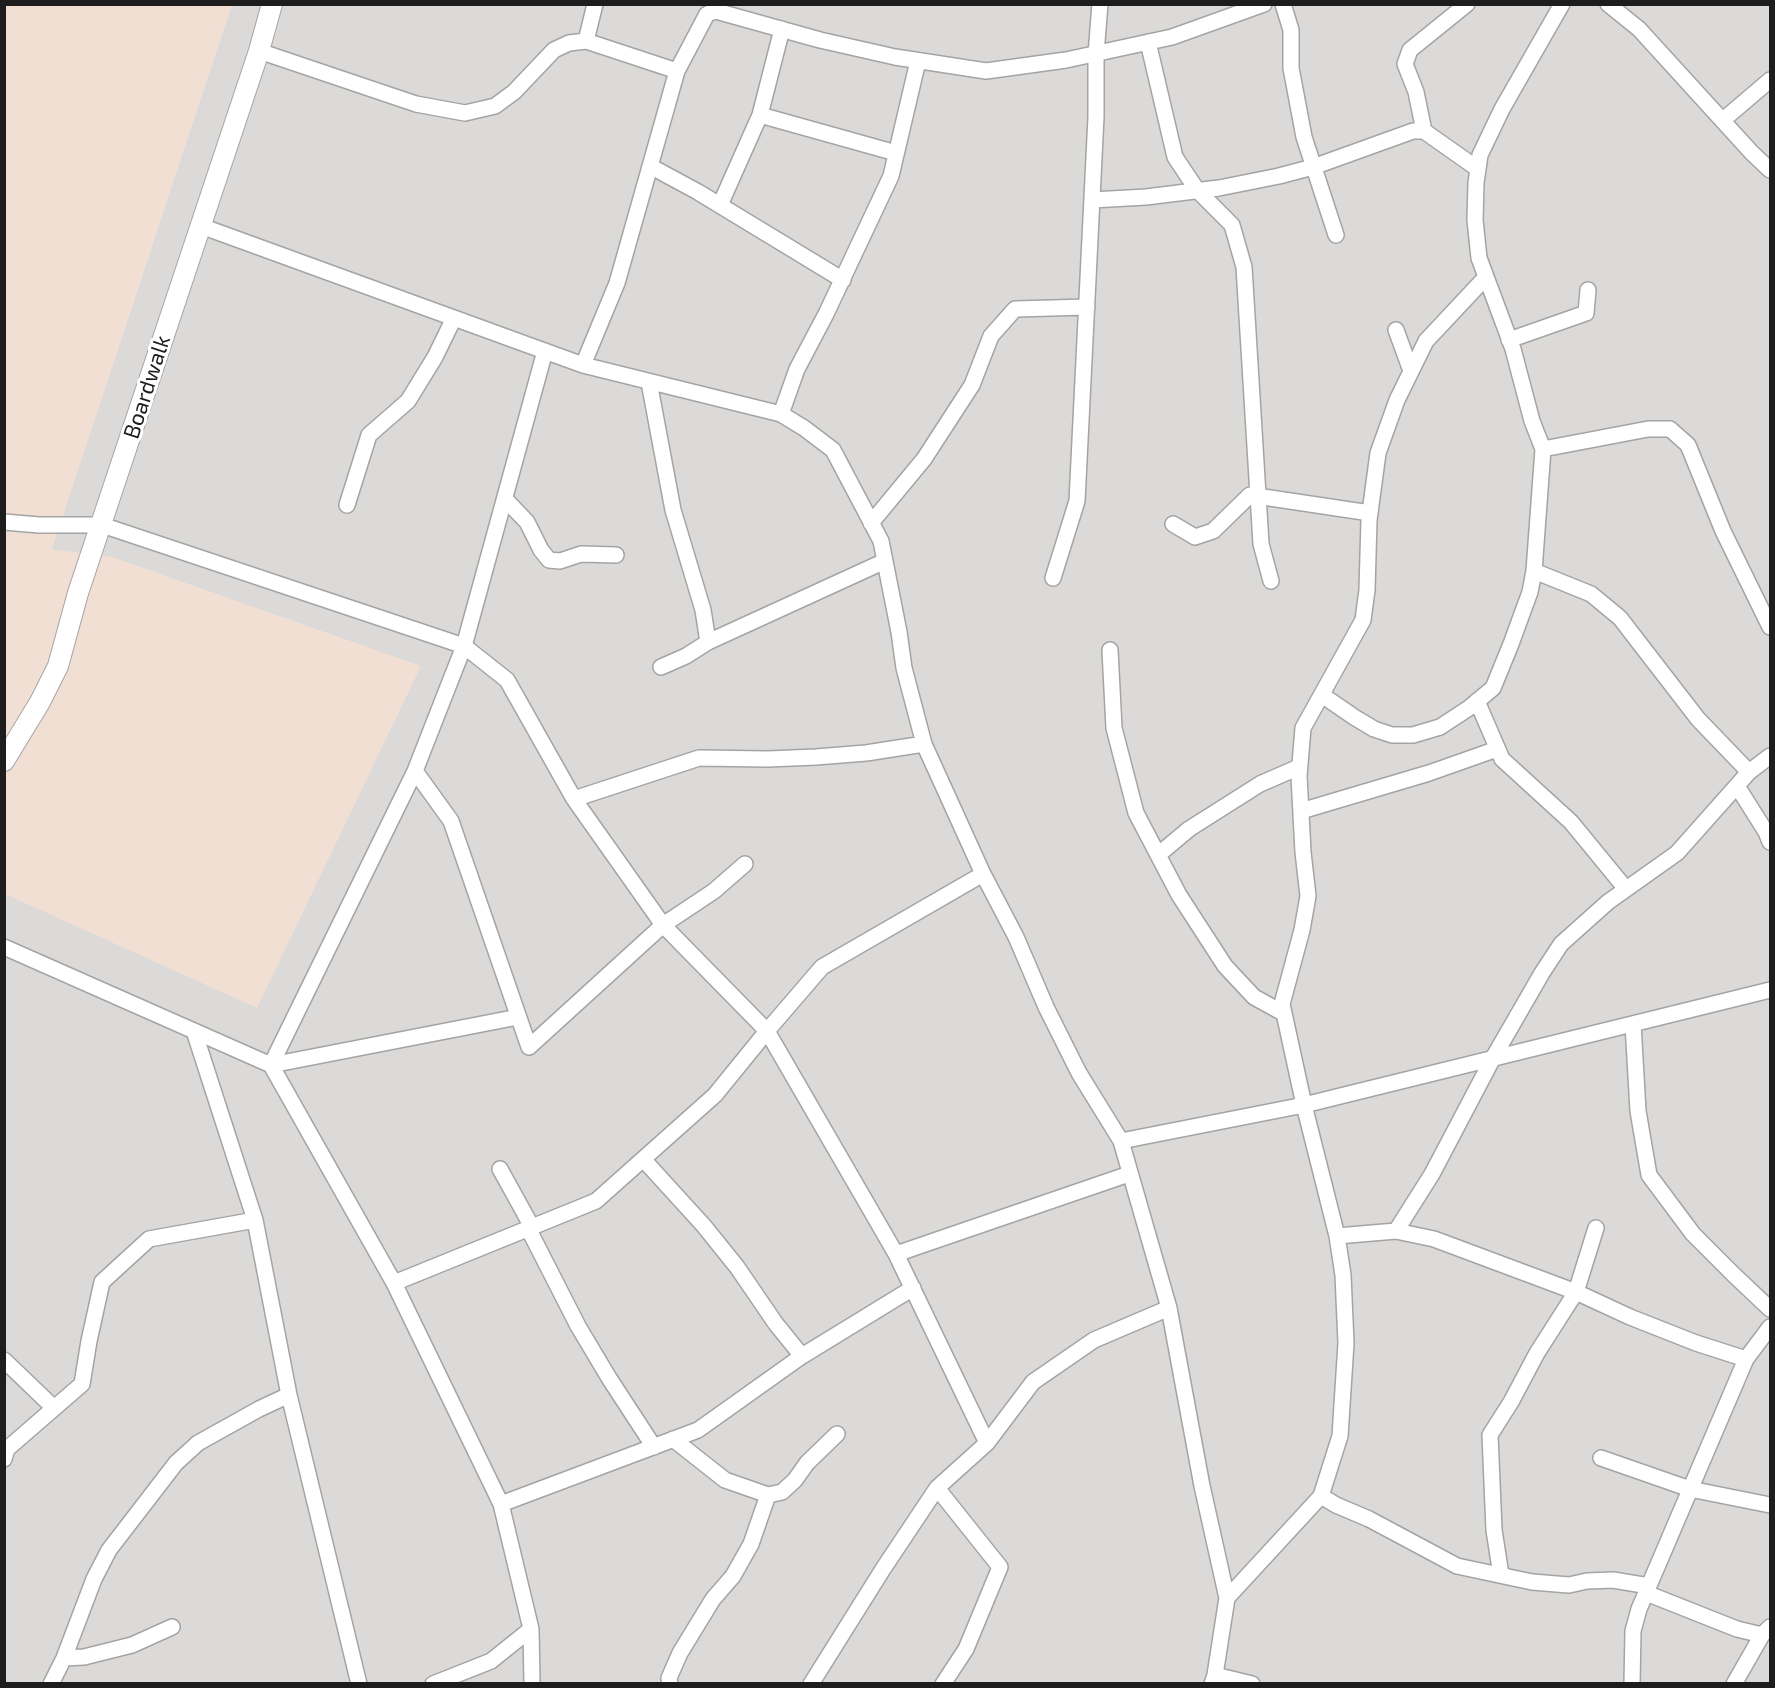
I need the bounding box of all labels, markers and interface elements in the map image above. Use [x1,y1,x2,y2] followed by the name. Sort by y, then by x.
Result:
[118,332,176,442] street label: Boardwalk

